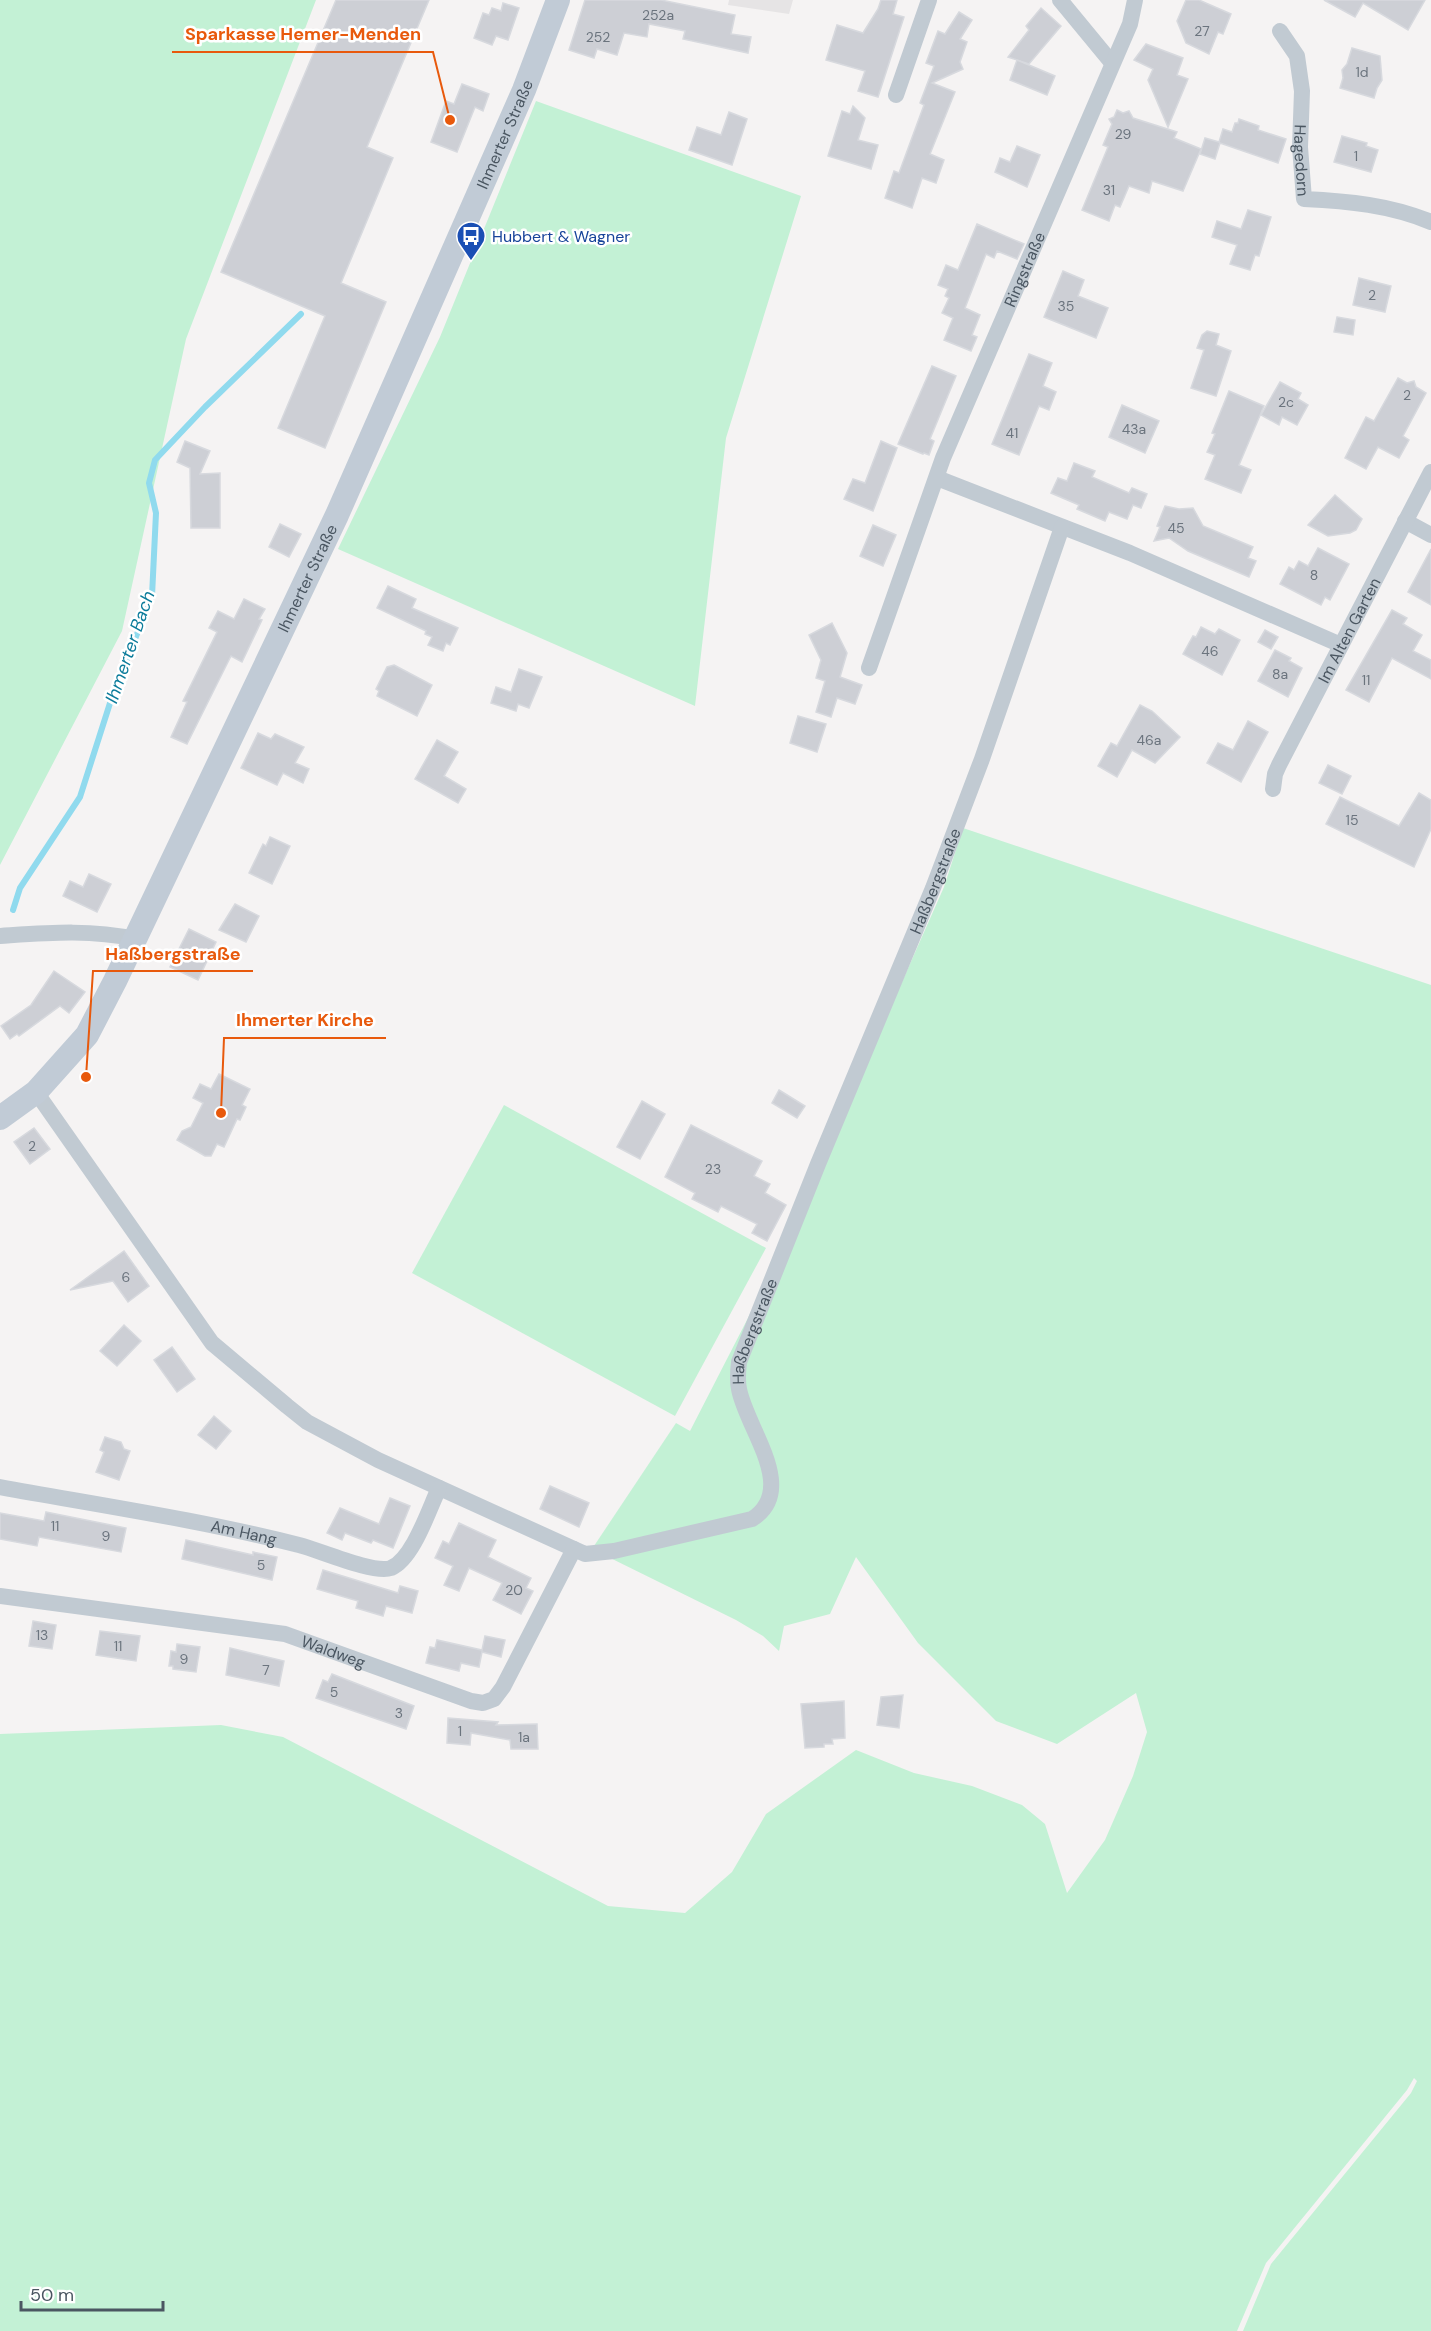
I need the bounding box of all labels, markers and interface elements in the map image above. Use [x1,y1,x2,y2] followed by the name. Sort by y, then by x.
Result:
[642,6,674,24] house number: 252a
[172,16,433,52] callout: Sparkasse Hemer-Menden
[185,22,421,46] text: Sparkasse Hemer-Menden
[1194,22,1210,40] house number: 27
[586,28,610,46] house number: 252
[1355,63,1369,81] house number: 1d
[472,77,538,192] street label: Ihmerter Straße
[1289,124,1314,197] street label: Hagedorn
[1115,125,1132,143] house number: 29
[1354,147,1358,165] house number: 1
[1103,181,1115,199] house number: 31
[455,220,487,262] bus stop icon: Hubbert & Wagner
[492,226,630,247] place label: Hubbert & Wagner
[999,229,1050,310] street label: Ringstraße
[1368,286,1376,304] house number: 2
[1058,297,1074,315] house number: 35
[1403,386,1411,404] house number: 2
[1278,393,1294,411] house number: 2c
[1122,420,1146,438] house number: 43a
[1006,424,1018,442] house number: 41
[1167,519,1185,537] house number: 45
[273,521,342,636] street label: Ihmerter Straße
[1310,566,1318,584] house number: 8
[1313,574,1386,687] street label: Im Alten Garten
[100,587,160,707] water label: Ihmerter Bach
[1201,642,1219,660] house number: 46
[1272,665,1288,683] house number: 8a
[1362,671,1370,689] house number: 11
[1137,731,1161,749] house number: 46a
[1346,811,1358,829] house number: 15
[905,825,966,937] street label: Haßbergstraße
[93,935,253,971] callout: Haßbergstraße
[105,942,241,966] text: Haßbergstraße
[224,1002,386,1038] callout: Ihmerter Kirche
[236,1008,374,1032] text: Ihmerter Kirche
[28,1137,36,1155] house number: 2
[705,1160,721,1178] house number: 23
[122,1268,130,1286] house number: 6
[728,1275,782,1385] street label: Haßbergstraße
[209,1515,279,1550] street label: Am Hang
[51,1517,59,1535] house number: 11
[102,1527,111,1545] house number: 9
[257,1556,265,1574] house number: 5
[505,1581,523,1599] house number: 20
[36,1626,48,1644] house number: 13
[298,1631,368,1673] street label: Waldweg
[114,1637,122,1655] house number: 11
[180,1650,189,1668] house number: 9
[262,1661,270,1679] house number: 7
[330,1683,338,1701] house number: 5
[395,1704,403,1722] house number: 3
[458,1722,462,1740] house number: 1
[518,1728,530,1746] house number: 1a
[21,2274,164,2312] scale bar
[30,2283,74,2307] text: 50 m

